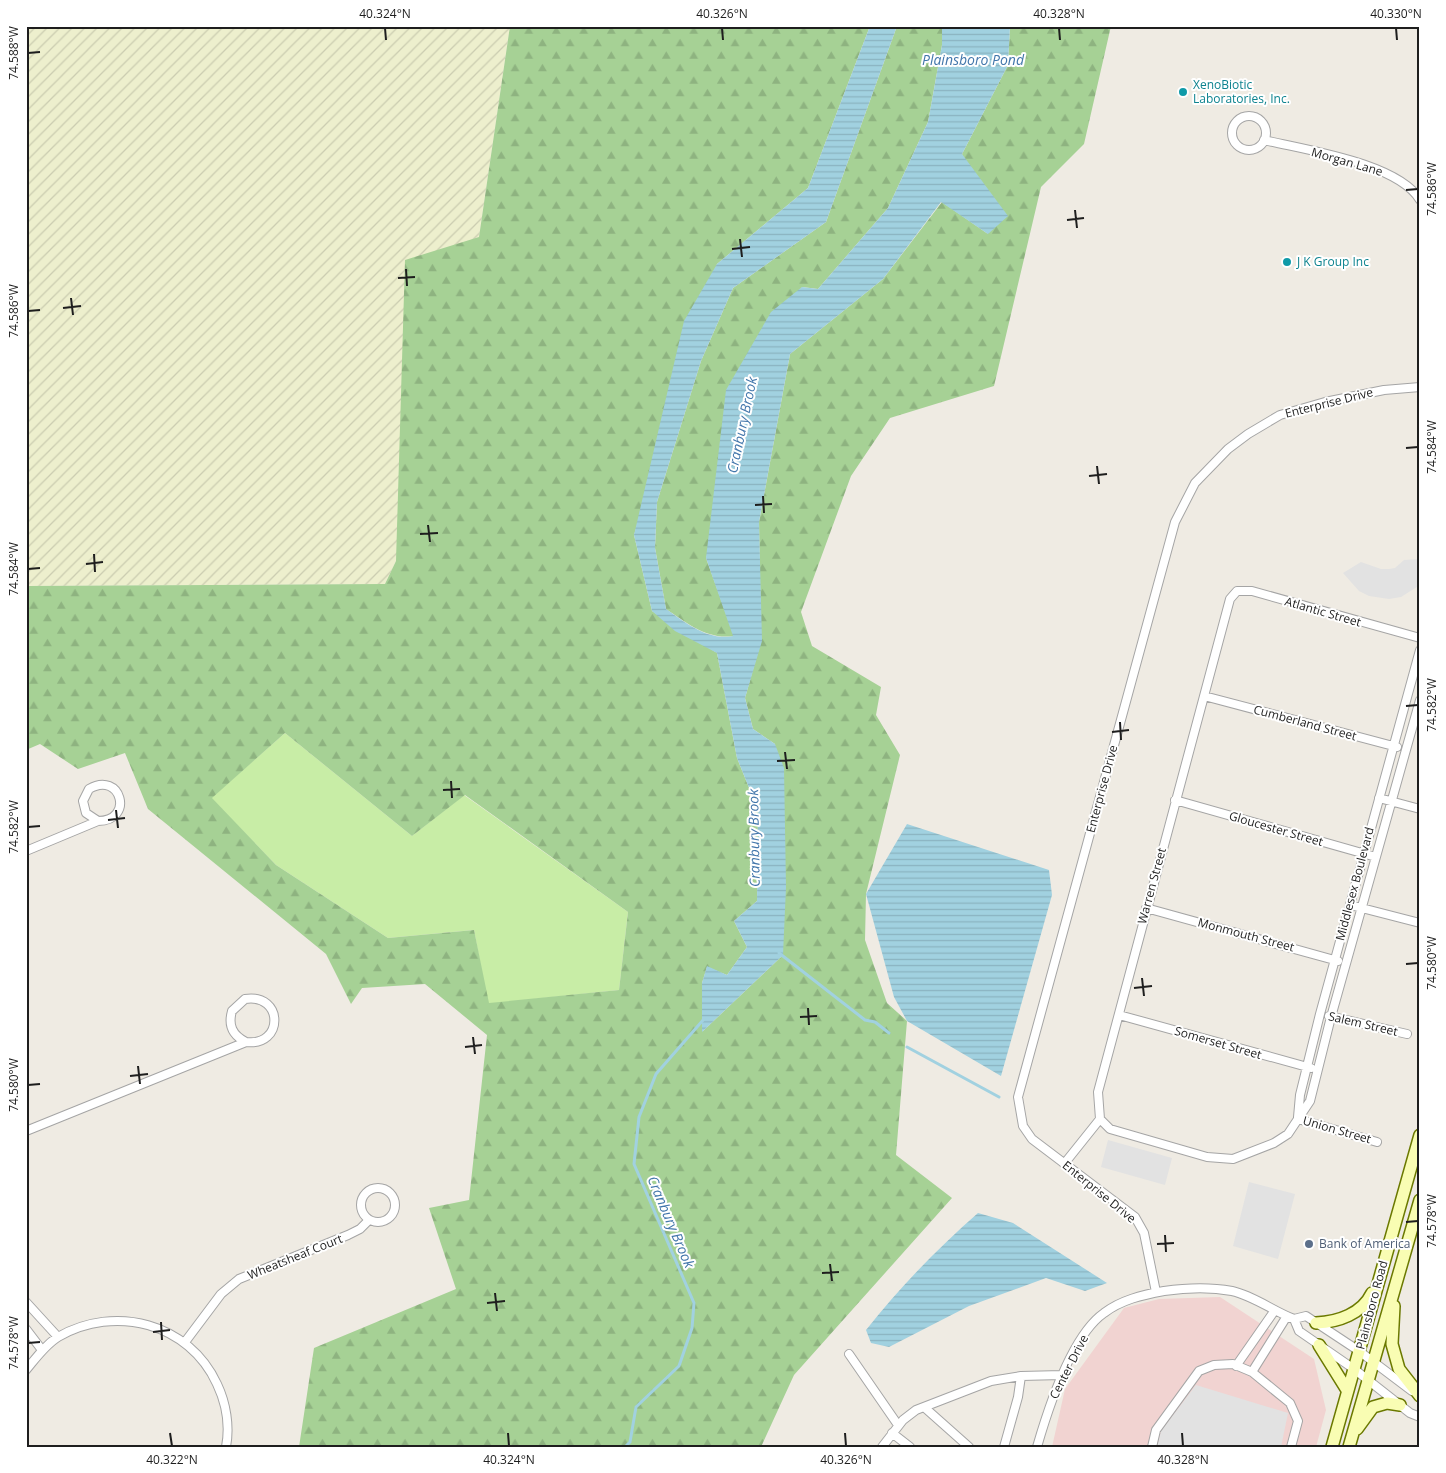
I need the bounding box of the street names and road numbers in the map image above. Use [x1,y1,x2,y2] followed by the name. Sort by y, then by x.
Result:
[1309,143,1385,180] street label: Morgan Lane
[1283,383,1375,422] street label: Enterprise Drive
[1283,593,1363,631] street label: Atlantic Street
[1252,701,1359,744] street label: Cumberland Street
[1082,743,1121,835] street label: Enterprise Drive
[1227,807,1325,850] street label: Gloucester Street
[1331,825,1378,943] street label: Middlesex Boulevard
[1133,846,1170,926] street label: Warren Street
[1196,913,1296,956] street label: Monmouth Street
[1327,1007,1400,1040] street label: Salem Street
[1173,1022,1264,1063] street label: Somerset Street
[1301,1112,1373,1147] street label: Union Street
[1059,1157,1140,1227] street label: Enterprise Drive
[245,1230,345,1283] street label: Wheatsheaf Court
[1351,1258,1392,1351] street label: Plainsboro Road
[1045,1331,1092,1402] street label: Center Drive

